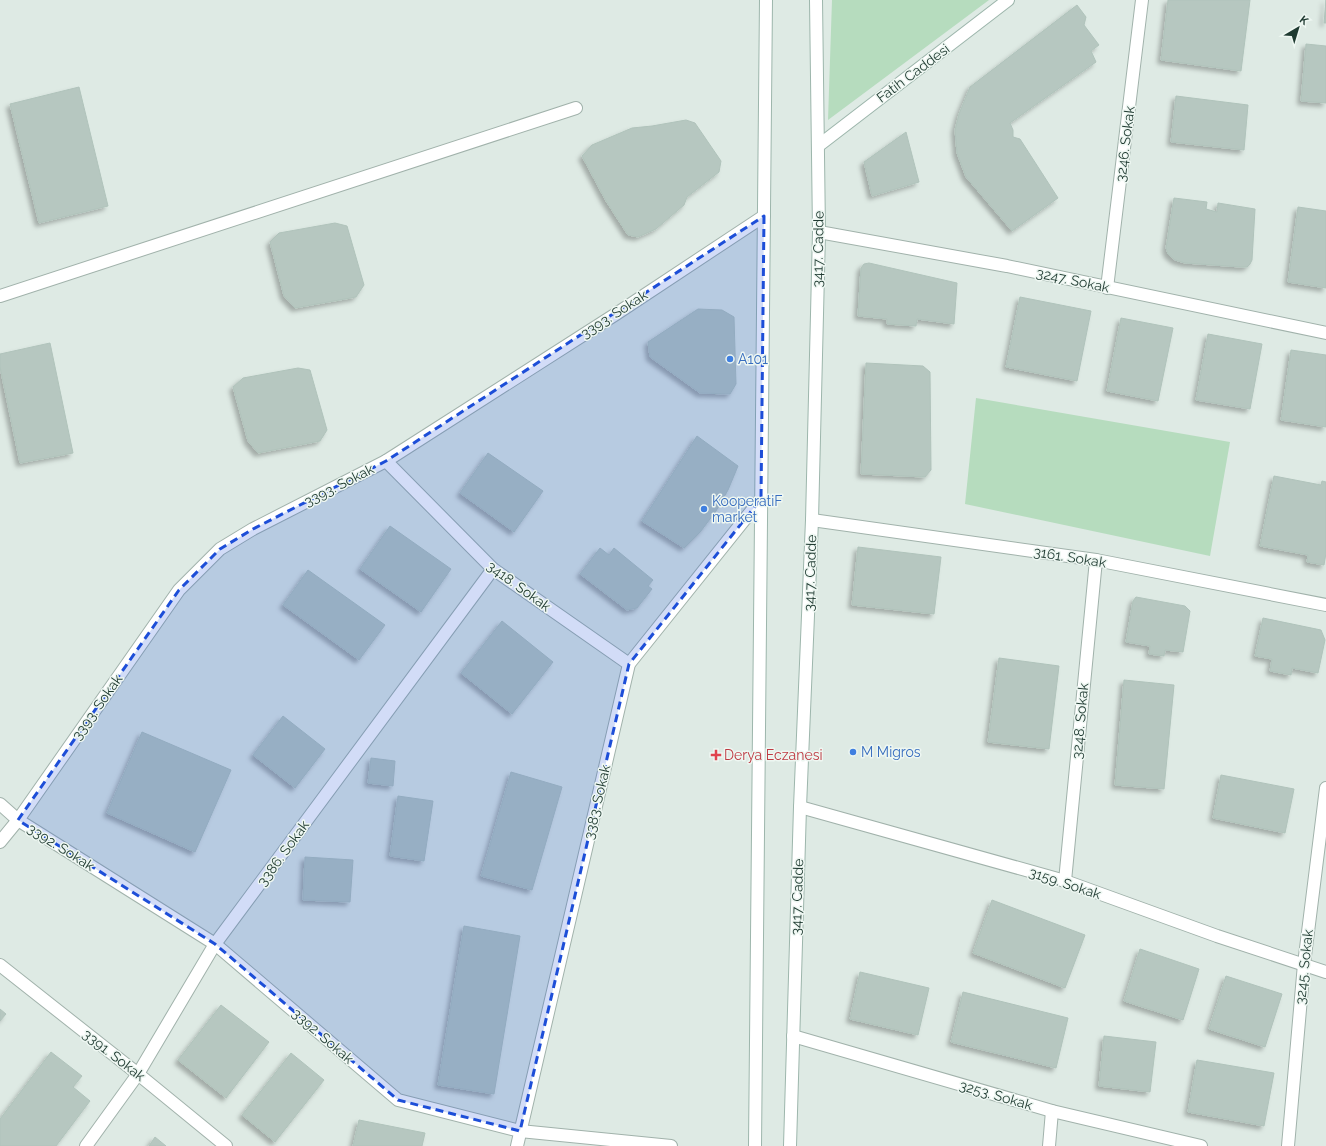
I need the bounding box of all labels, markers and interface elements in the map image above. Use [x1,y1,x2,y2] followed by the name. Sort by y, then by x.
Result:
[1278,8,1318,48] north arrow
[1297,13,1311,28] text: K
[873,40,953,106] street label: Fatih Caddesi
[1112,105,1138,183] street label: 3246. Sokak
[809,211,827,287] street label: 3417. Cadde
[1035,264,1112,296] street label: 3247. Sokak
[578,286,651,341] street label: 3393. Sokak
[738,351,768,367] place label: A101
[725,354,735,364] marker: A101
[301,460,377,509] street label: 3393. Sokak
[712,493,783,525] place label: KooperatiF market
[699,504,709,514] marker: KooperatiF market
[801,534,819,612] street label: 3417. Cadde
[1033,543,1108,571] street label: 3161. Sokak
[484,558,554,615] street label: 3418. Sokak
[69,671,126,743] street label: 3393. Sokak
[1069,682,1091,760] street label: 3248. Sokak
[861,744,921,760] place label: M Migros
[724,747,822,763] place label: Derya Eczanesi
[848,747,858,757] marker: M Migros
[711,750,721,760] marker: Derya Eczanesi
[581,763,613,841] street label: 3383. Sokak
[254,817,312,889] street label: 3386. Sokak
[25,820,98,874] street label: 3392. Sokak
[788,858,806,936] street label: 3417. Cadde
[1027,864,1104,902] street label: 3159. Sokak
[1292,928,1316,1005] street label: 3245. Sokak
[289,1005,357,1067] street label: 3392. Sokak
[80,1026,149,1085] street label: 3391. Sokak
[958,1077,1035,1113] street label: 3253. Sokak

